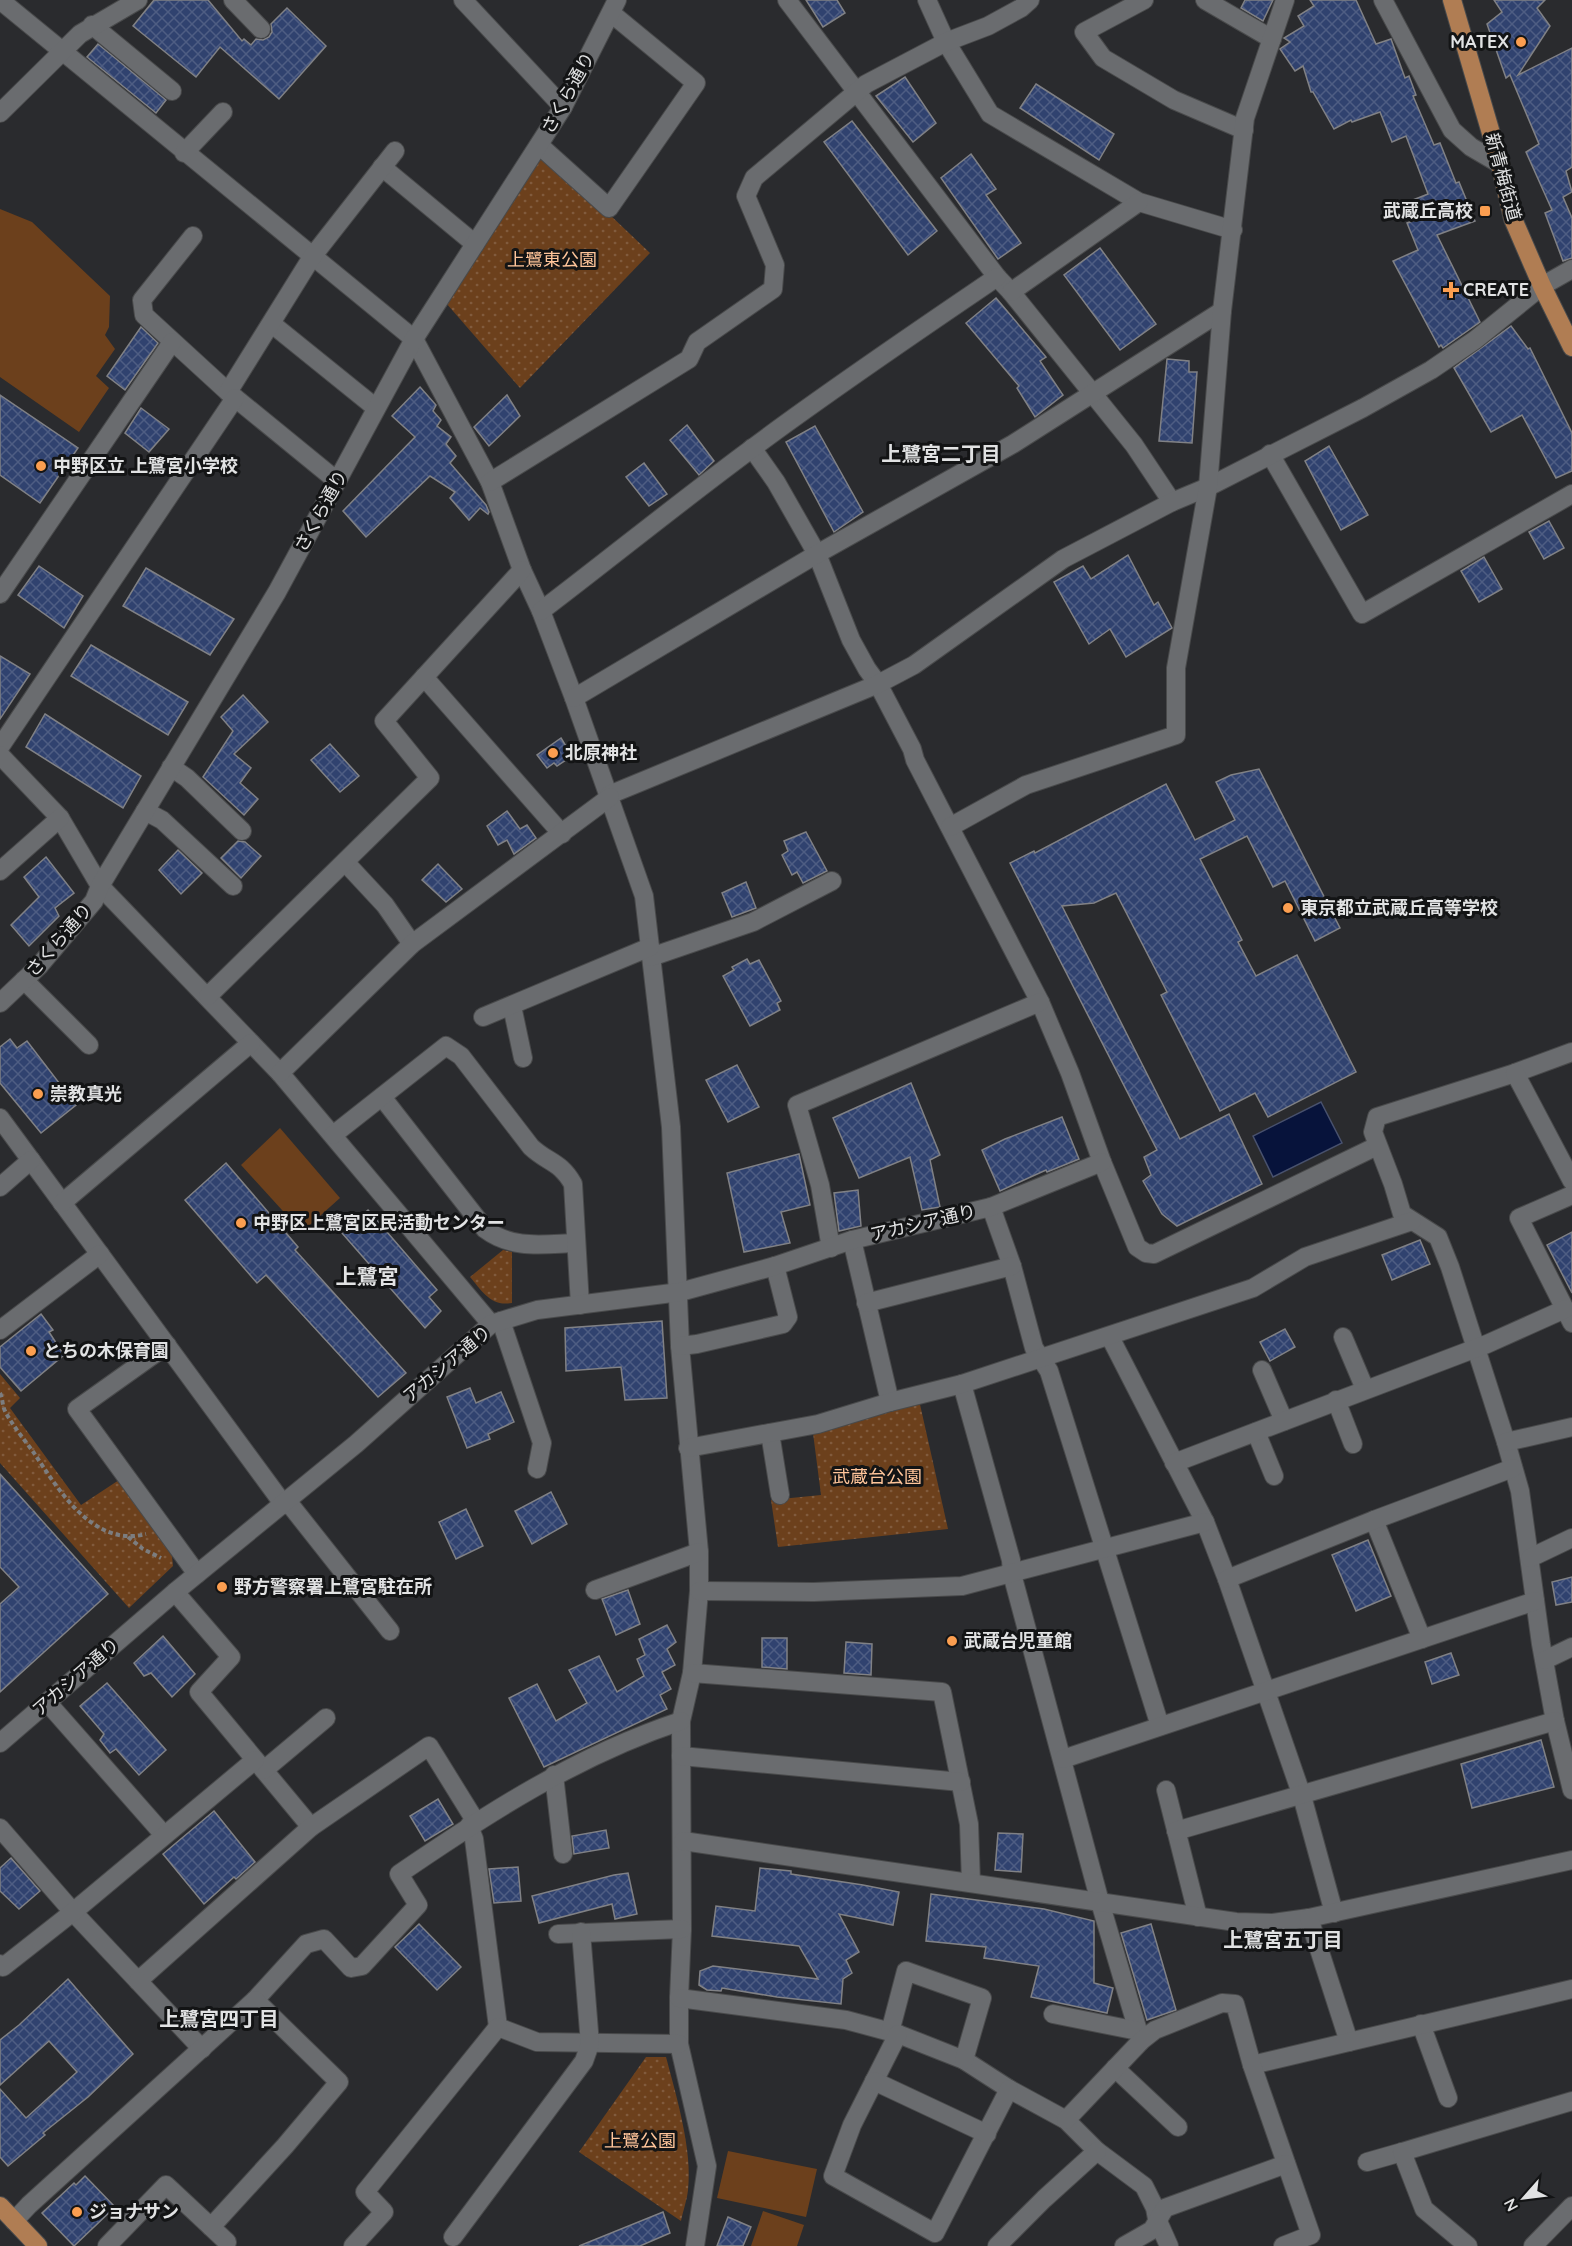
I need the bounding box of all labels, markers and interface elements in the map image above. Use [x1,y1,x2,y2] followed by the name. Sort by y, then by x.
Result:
[1450,30,1509,53] place label: MATEX
[1514,35,1528,49] marker: MATEX
[536,48,599,138] street label: さくら通り
[1481,130,1526,223] street label: 新青梅街道
[1383,199,1473,222] place label: 武蔵丘高校
[1478,204,1492,218] marker: 武蔵丘高校
[507,248,597,271] park label: 上鷺東公園
[1463,278,1529,301] place label: CREATE
[1444,283,1458,297] marker: CREATE
[881,441,1001,466] district label: 上鷺宮二丁目
[53,454,238,477] place label: 中野区立 上鷺宮小学校
[34,459,48,473] marker: 中野区立 上鷺宮小学校
[289,466,352,556] street label: さくら通り
[565,741,637,764] place label: 北原神社
[546,746,560,760] marker: 北原神社
[1300,896,1498,919] place label: 東京都立武蔵丘高等学校
[20,898,97,981] street label: さくら通り
[1281,901,1295,915] marker: 東京都立武蔵丘高等学校
[50,1082,122,1105] place label: 崇教真光
[31,1087,45,1101] marker: 崇教真光
[868,1199,978,1246] street label: アカシア通り
[253,1211,505,1234] place label: 中野区上鷺宮区民活動センター
[234,1216,248,1230] marker: 中野区上鷺宮区民活動センター
[336,1263,399,1289] district label: 上鷺宮
[398,1320,495,1407] street label: アカシア通り
[43,1339,169,1362] place label: とちの木保育園
[24,1344,38,1358] marker: とちの木保育園
[832,1465,922,1488] park label: 武蔵台公園
[234,1575,432,1598] place label: 野方警察署上鷺宮駐在所
[215,1580,229,1594] marker: 野方警察署上鷺宮駐在所
[964,1629,1072,1652] place label: 武蔵台児童館
[27,1633,124,1721] street label: アカシア通り
[945,1634,959,1648] marker: 武蔵台児童館
[1223,1927,1343,1952] district label: 上鷺宮五丁目
[159,2006,279,2031] district label: 上鷺宮四丁目
[604,2129,676,2152] park label: 上鷺公園
[1494,2168,1554,2228] north arrow
[1499,2195,1522,2215] text: N
[89,2200,179,2223] place label: ジョナサン
[70,2205,84,2219] marker: ジョナサン

